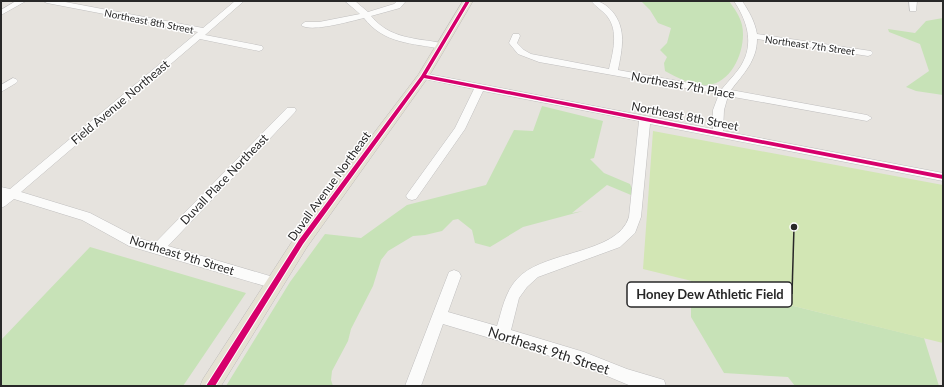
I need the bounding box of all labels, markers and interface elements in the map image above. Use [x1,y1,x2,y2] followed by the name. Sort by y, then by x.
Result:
[103,6,195,36] street label: Northeast 8th Street
[764,33,856,57] street label: Northeast 7th Street
[68,56,173,148] street label: Field Avenue Northeast
[630,68,736,102] street label: Northeast 7th Place
[630,98,740,134] street label: Northeast 8th Street
[284,128,374,244] street label: Duvall Avenue Northeast
[177,130,272,228] street label: Duvall Place Northeast
[128,232,237,278] street label: Northeast 9th Street
[627,282,792,307] callout: Honey Dew Athletic Field
[636,286,784,302] text: Honey Dew Athletic Field
[486,322,612,378] street label: Northeast 9th Street

